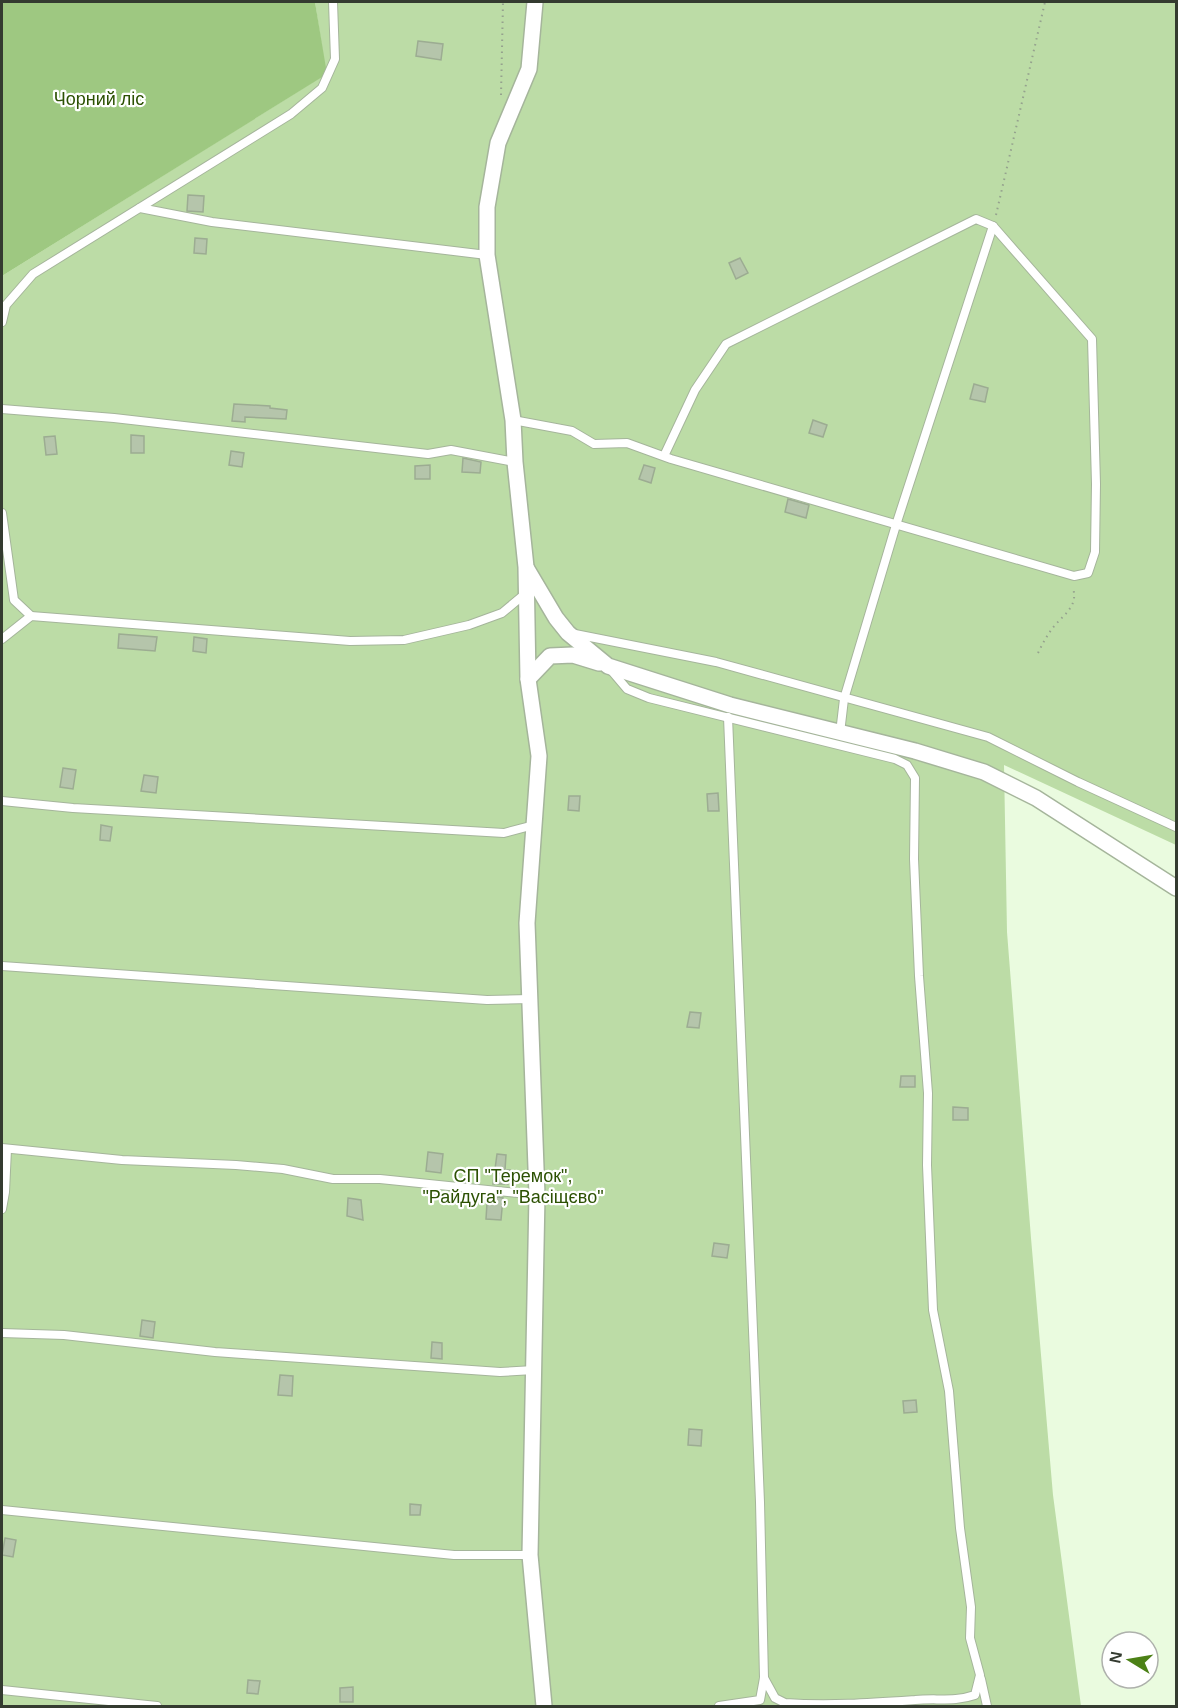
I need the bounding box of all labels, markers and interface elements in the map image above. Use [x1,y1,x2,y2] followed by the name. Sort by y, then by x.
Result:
[54,89,144,109] park label: Чорний ліс
[422,1166,604,1207] park label: СП "Теремок", "Райдуга", "Васіщєво"
[1100,1630,1160,1690] north arrow
[1106,1650,1125,1665] text: N

